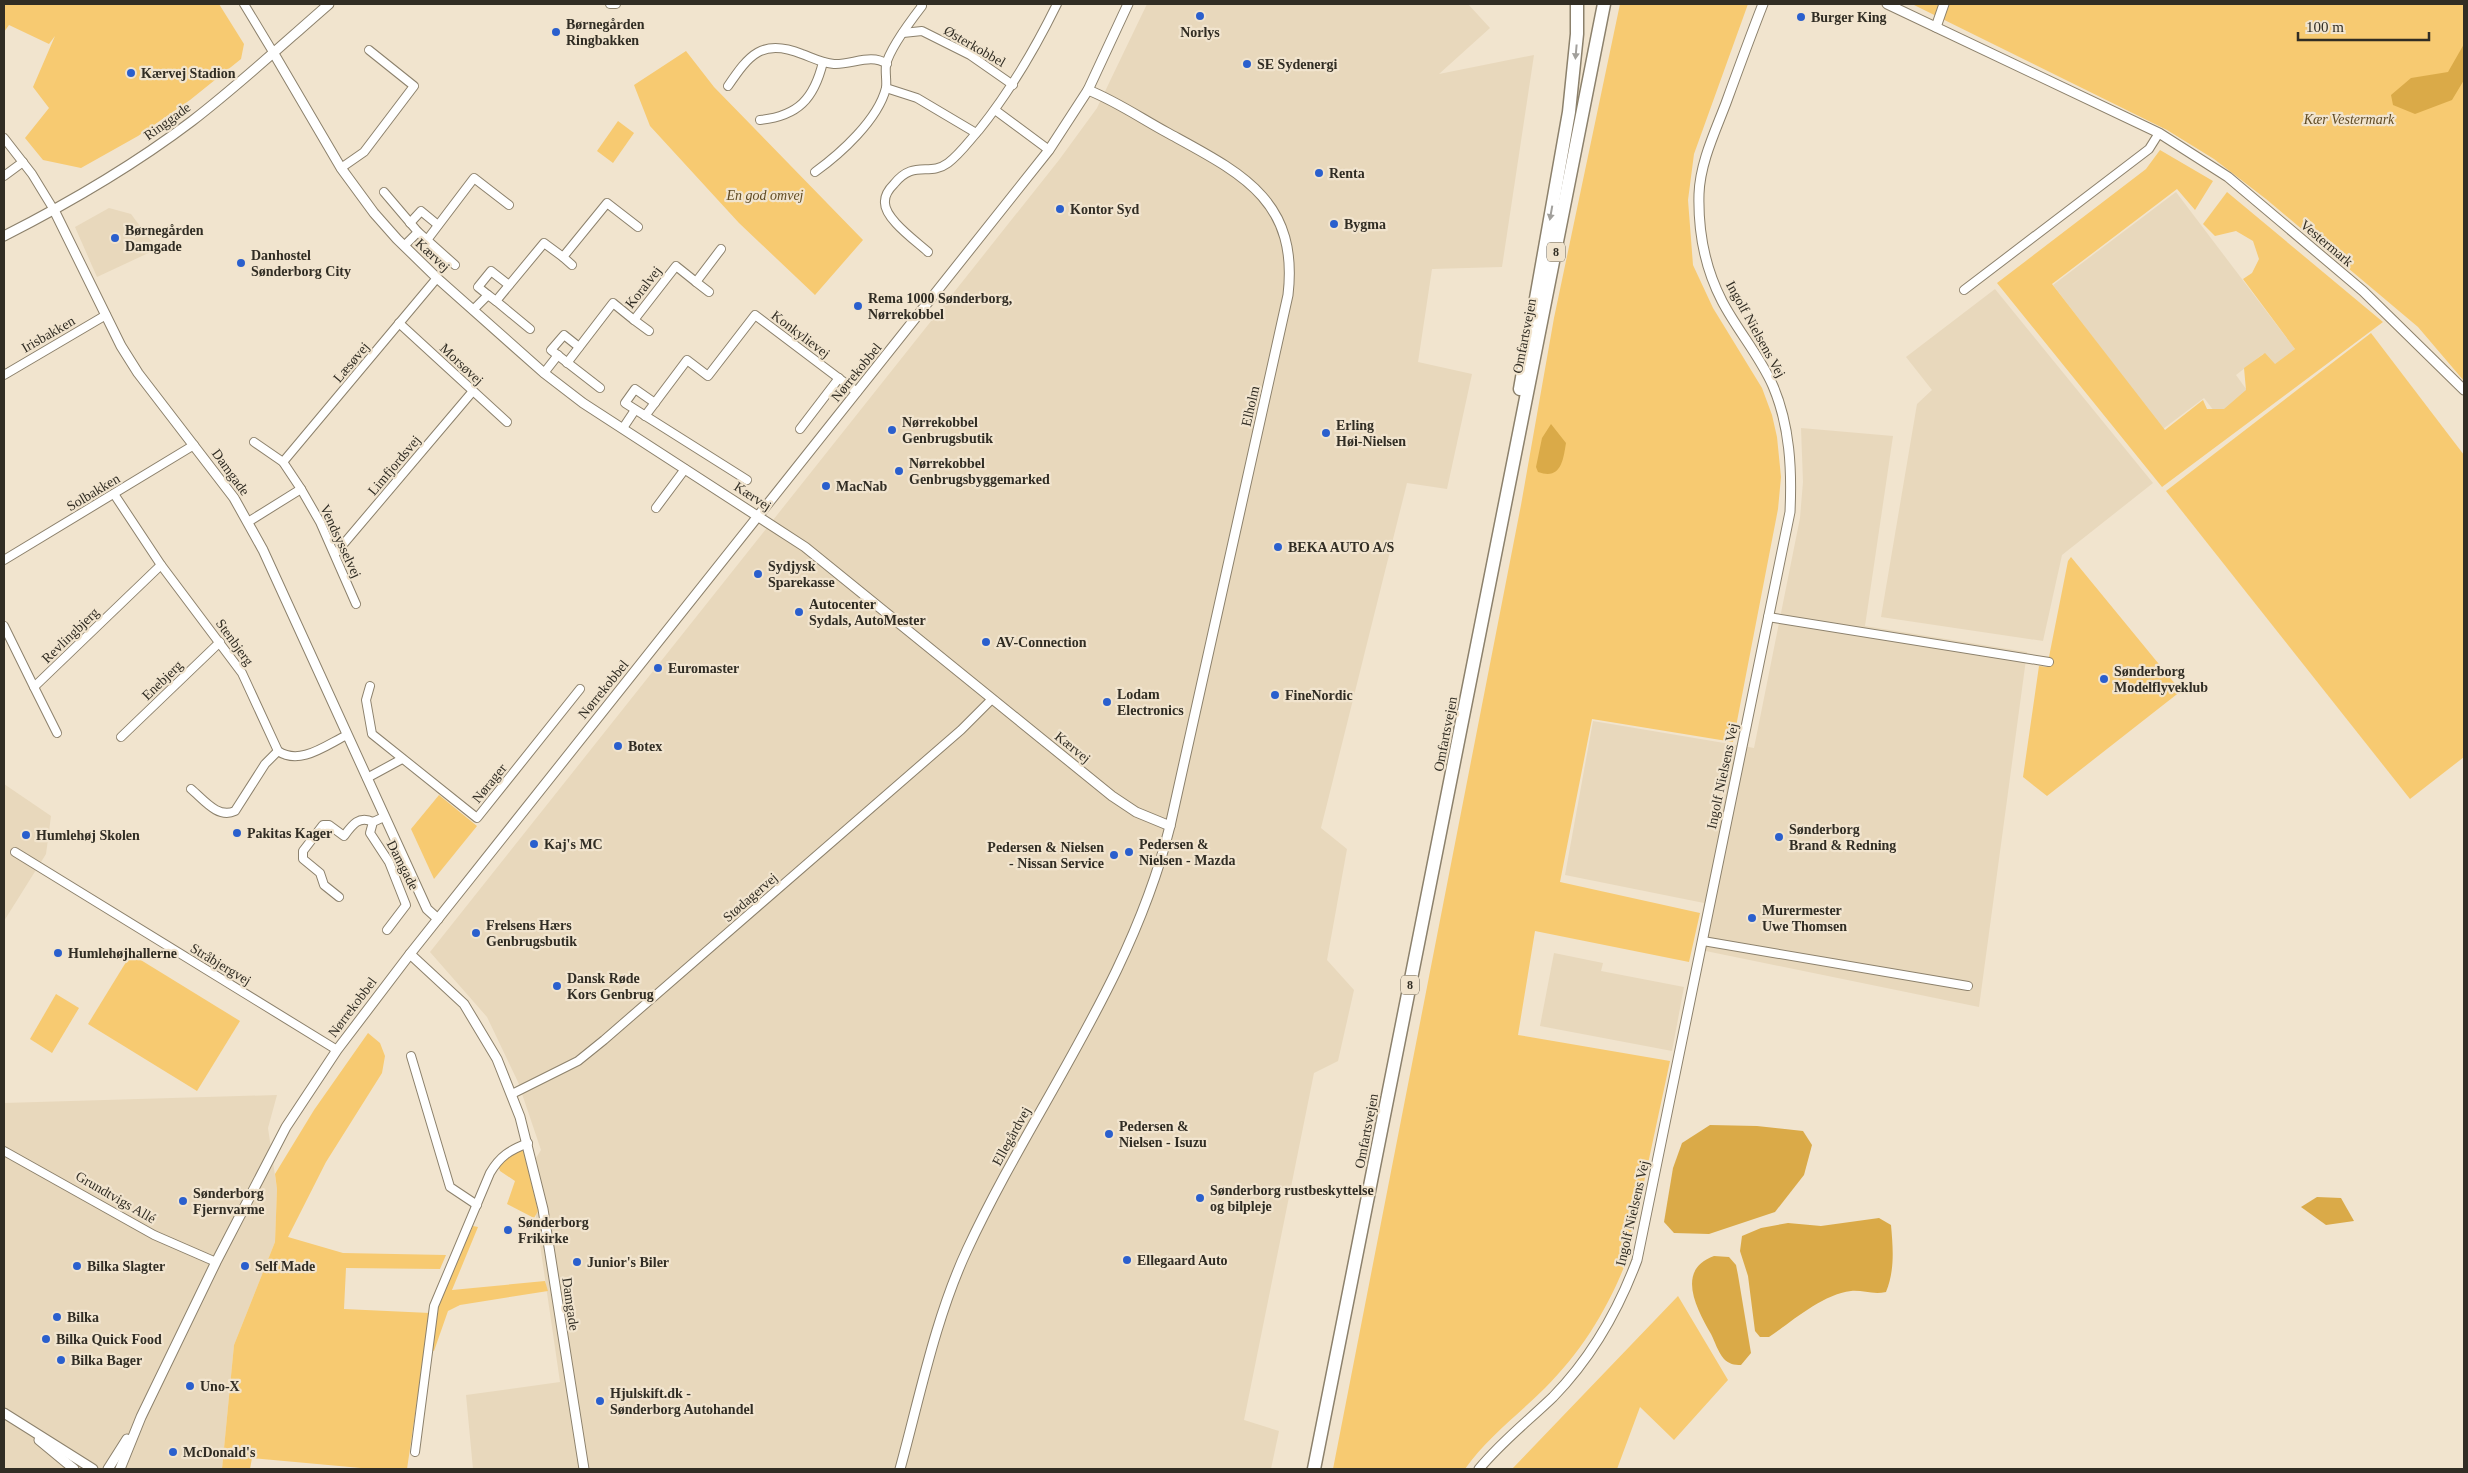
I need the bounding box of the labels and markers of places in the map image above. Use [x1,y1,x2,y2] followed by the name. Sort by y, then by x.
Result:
[1194,10,1206,22] marker: Norlys
[1811,10,1887,25] place label: Burger King
[1795,11,1807,23] marker: Burger King
[566,17,645,48] place label: Børnegården Ringbakken
[1180,25,1220,40] place label: Norlys
[550,26,562,38] marker: Børnegården Ringbakken
[1257,57,1338,72] place label: SE Sydenergi
[1241,58,1253,70] marker: SE Sydenergi
[141,66,236,81] place label: Kærvej Stadion
[125,67,137,79] marker: Kærvej Stadion
[1329,166,1365,181] place label: Renta
[1313,167,1325,179] marker: Renta
[1070,202,1140,217] place label: Kontor Syd
[1054,203,1066,215] marker: Kontor Syd
[1344,217,1386,232] place label: Bygma
[1328,218,1340,230] marker: Bygma
[125,223,204,254] place label: Børnegården Damgade
[109,232,121,244] marker: Børnegården Damgade
[251,248,351,279] place label: Danhostel Sønderborg City
[235,257,247,269] marker: Danhostel Sønderborg City
[868,291,1012,322] place label: Rema 1000 Sønderborg, Nørrekobbel
[852,300,864,312] marker: Rema 1000 Sønderborg, Nørrekobbel
[902,415,993,446] place label: Nørrekobbel Genbrugsbutik
[1336,418,1406,449] place label: Erling Høi-Nielsen
[886,424,898,436] marker: Nørrekobbel Genbrugsbutik
[1320,427,1332,439] marker: Erling Høi-Nielsen
[909,456,1050,487] place label: Nørrekobbel Genbrugsbyggemarked
[893,465,905,477] marker: Nørrekobbel Genbrugsbyggemarked
[836,479,888,494] place label: MacNab
[820,480,832,492] marker: MacNab
[1288,540,1395,555] place label: BEKA AUTO A/S
[1272,541,1284,553] marker: BEKA AUTO A/S
[768,559,835,590] place label: Sydjysk Sparekasse
[752,568,764,580] marker: Sydjysk Sparekasse
[809,597,926,628] place label: Autocenter Sydals, AutoMester
[793,606,805,618] marker: Autocenter Sydals, AutoMester
[996,635,1087,650] place label: AV-Connection
[980,636,992,648] marker: AV-Connection
[668,661,739,676] place label: Euromaster
[652,662,664,674] marker: Euromaster
[2114,664,2208,695] place label: Sønderborg Modelflyveklub
[2098,673,2110,685] marker: Sønderborg Modelflyveklub
[1117,687,1184,718] place label: Lodam Electronics
[1285,688,1353,703] place label: FineNordic
[1269,689,1281,701] marker: FineNordic
[1101,696,1113,708] marker: Lodam Electronics
[628,739,662,754] place label: Botex
[612,740,624,752] marker: Botex
[1789,822,1896,853] place label: Sønderborg Brand & Redning
[247,826,332,841] place label: Pakitas Kager
[231,827,243,839] marker: Pakitas Kager
[36,828,140,843] place label: Humlehøj Skolen
[20,829,32,841] marker: Humlehøj Skolen
[1773,831,1785,843] marker: Sønderborg Brand & Redning
[544,837,603,852] place label: Kaj's MC
[1139,837,1235,868] place label: Pedersen & Nielsen - Mazda
[528,838,540,850] marker: Kaj's MC
[987,840,1104,871] place label: Pedersen & Nielsen - Nissan Service
[1123,846,1135,858] marker: Pedersen & Nielsen - Mazda
[1108,849,1120,861] marker: Pedersen & Nielsen - Nissan Service
[1762,903,1847,934] place label: Murermester Uwe Thomsen
[1746,912,1758,924] marker: Murermester Uwe Thomsen
[486,918,577,949] place label: Frelsens Hærs Genbrugsbutik
[470,927,482,939] marker: Frelsens Hærs Genbrugsbutik
[68,946,177,961] place label: Humlehøjhallerne
[52,947,64,959] marker: Humlehøjhallerne
[567,971,654,1002] place label: Dansk Røde Kors Genbrug
[551,980,563,992] marker: Dansk Røde Kors Genbrug
[1119,1119,1207,1150] place label: Pedersen & Nielsen - Isuzu
[1103,1128,1115,1140] marker: Pedersen & Nielsen - Isuzu
[1210,1183,1374,1214] place label: Sønderborg rustbeskyttelse og bilpleje
[193,1186,265,1217] place label: Sønderborg Fjernvarme
[1194,1192,1206,1204] marker: Sønderborg rustbeskyttelse og bilpleje
[177,1195,189,1207] marker: Sønderborg Fjernvarme
[518,1215,589,1246] place label: Sønderborg Frikirke
[502,1224,514,1236] marker: Sønderborg Frikirke
[1137,1253,1228,1268] place label: Ellegaard Auto
[1121,1254,1133,1266] marker: Ellegaard Auto
[587,1255,669,1270] place label: Junior's Biler
[571,1256,583,1268] marker: Junior's Biler
[87,1259,165,1274] place label: Bilka Slagter
[255,1259,315,1274] place label: Self Made
[71,1260,83,1272] marker: Bilka Slagter
[239,1260,251,1272] marker: Self Made
[67,1310,99,1325] place label: Bilka
[51,1311,63,1323] marker: Bilka
[56,1332,162,1347] place label: Bilka Quick Food
[40,1333,52,1345] marker: Bilka Quick Food
[71,1353,142,1368] place label: Bilka Bager
[55,1354,67,1366] marker: Bilka Bager
[200,1379,240,1394] place label: Uno-X
[184,1380,196,1392] marker: Uno-X
[610,1386,754,1417] place label: Hjulskift.dk - Sønderborg Autohandel
[594,1395,606,1407] marker: Hjulskift.dk - Sønderborg Autohandel
[183,1445,256,1460] place label: McDonald's
[167,1446,179,1458] marker: McDonald's

